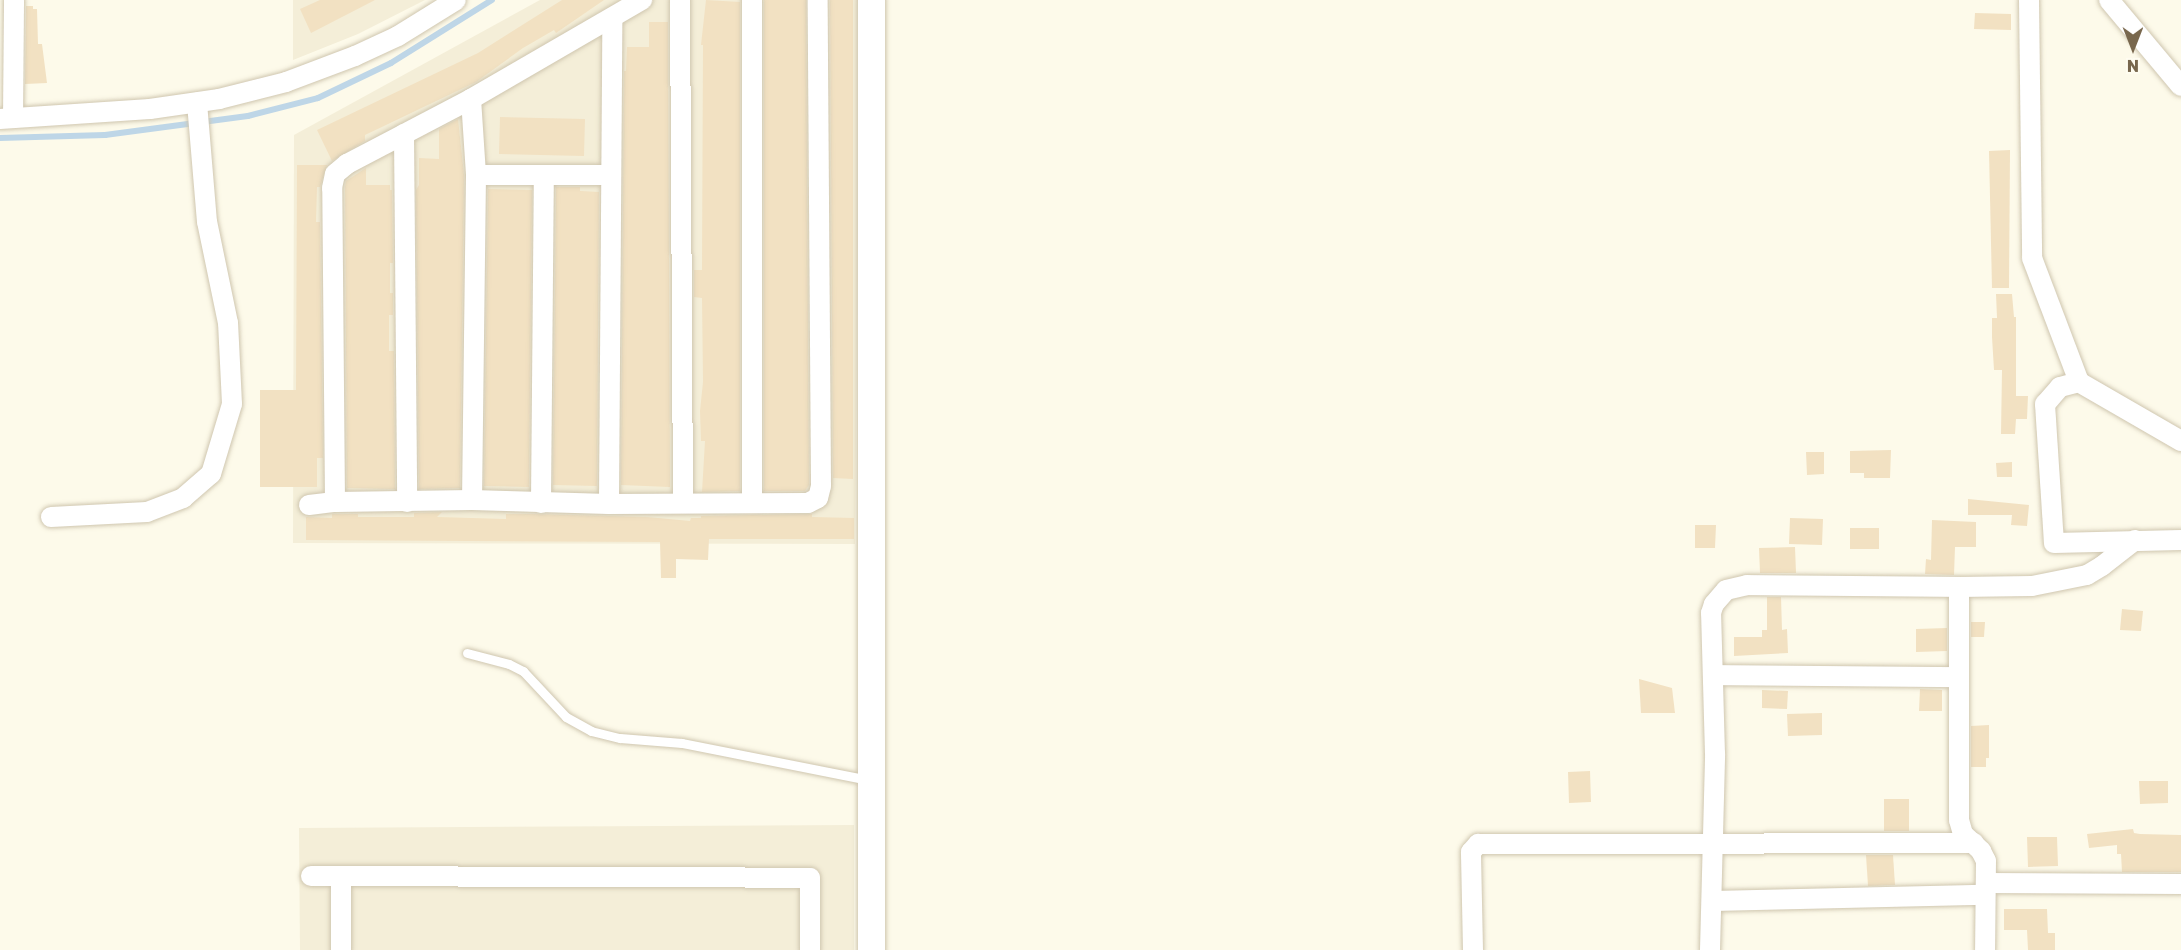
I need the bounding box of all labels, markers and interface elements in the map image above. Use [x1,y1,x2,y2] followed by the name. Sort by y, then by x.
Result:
[2103,18,2163,78] north arrow
[2127,56,2139,76] text: N

